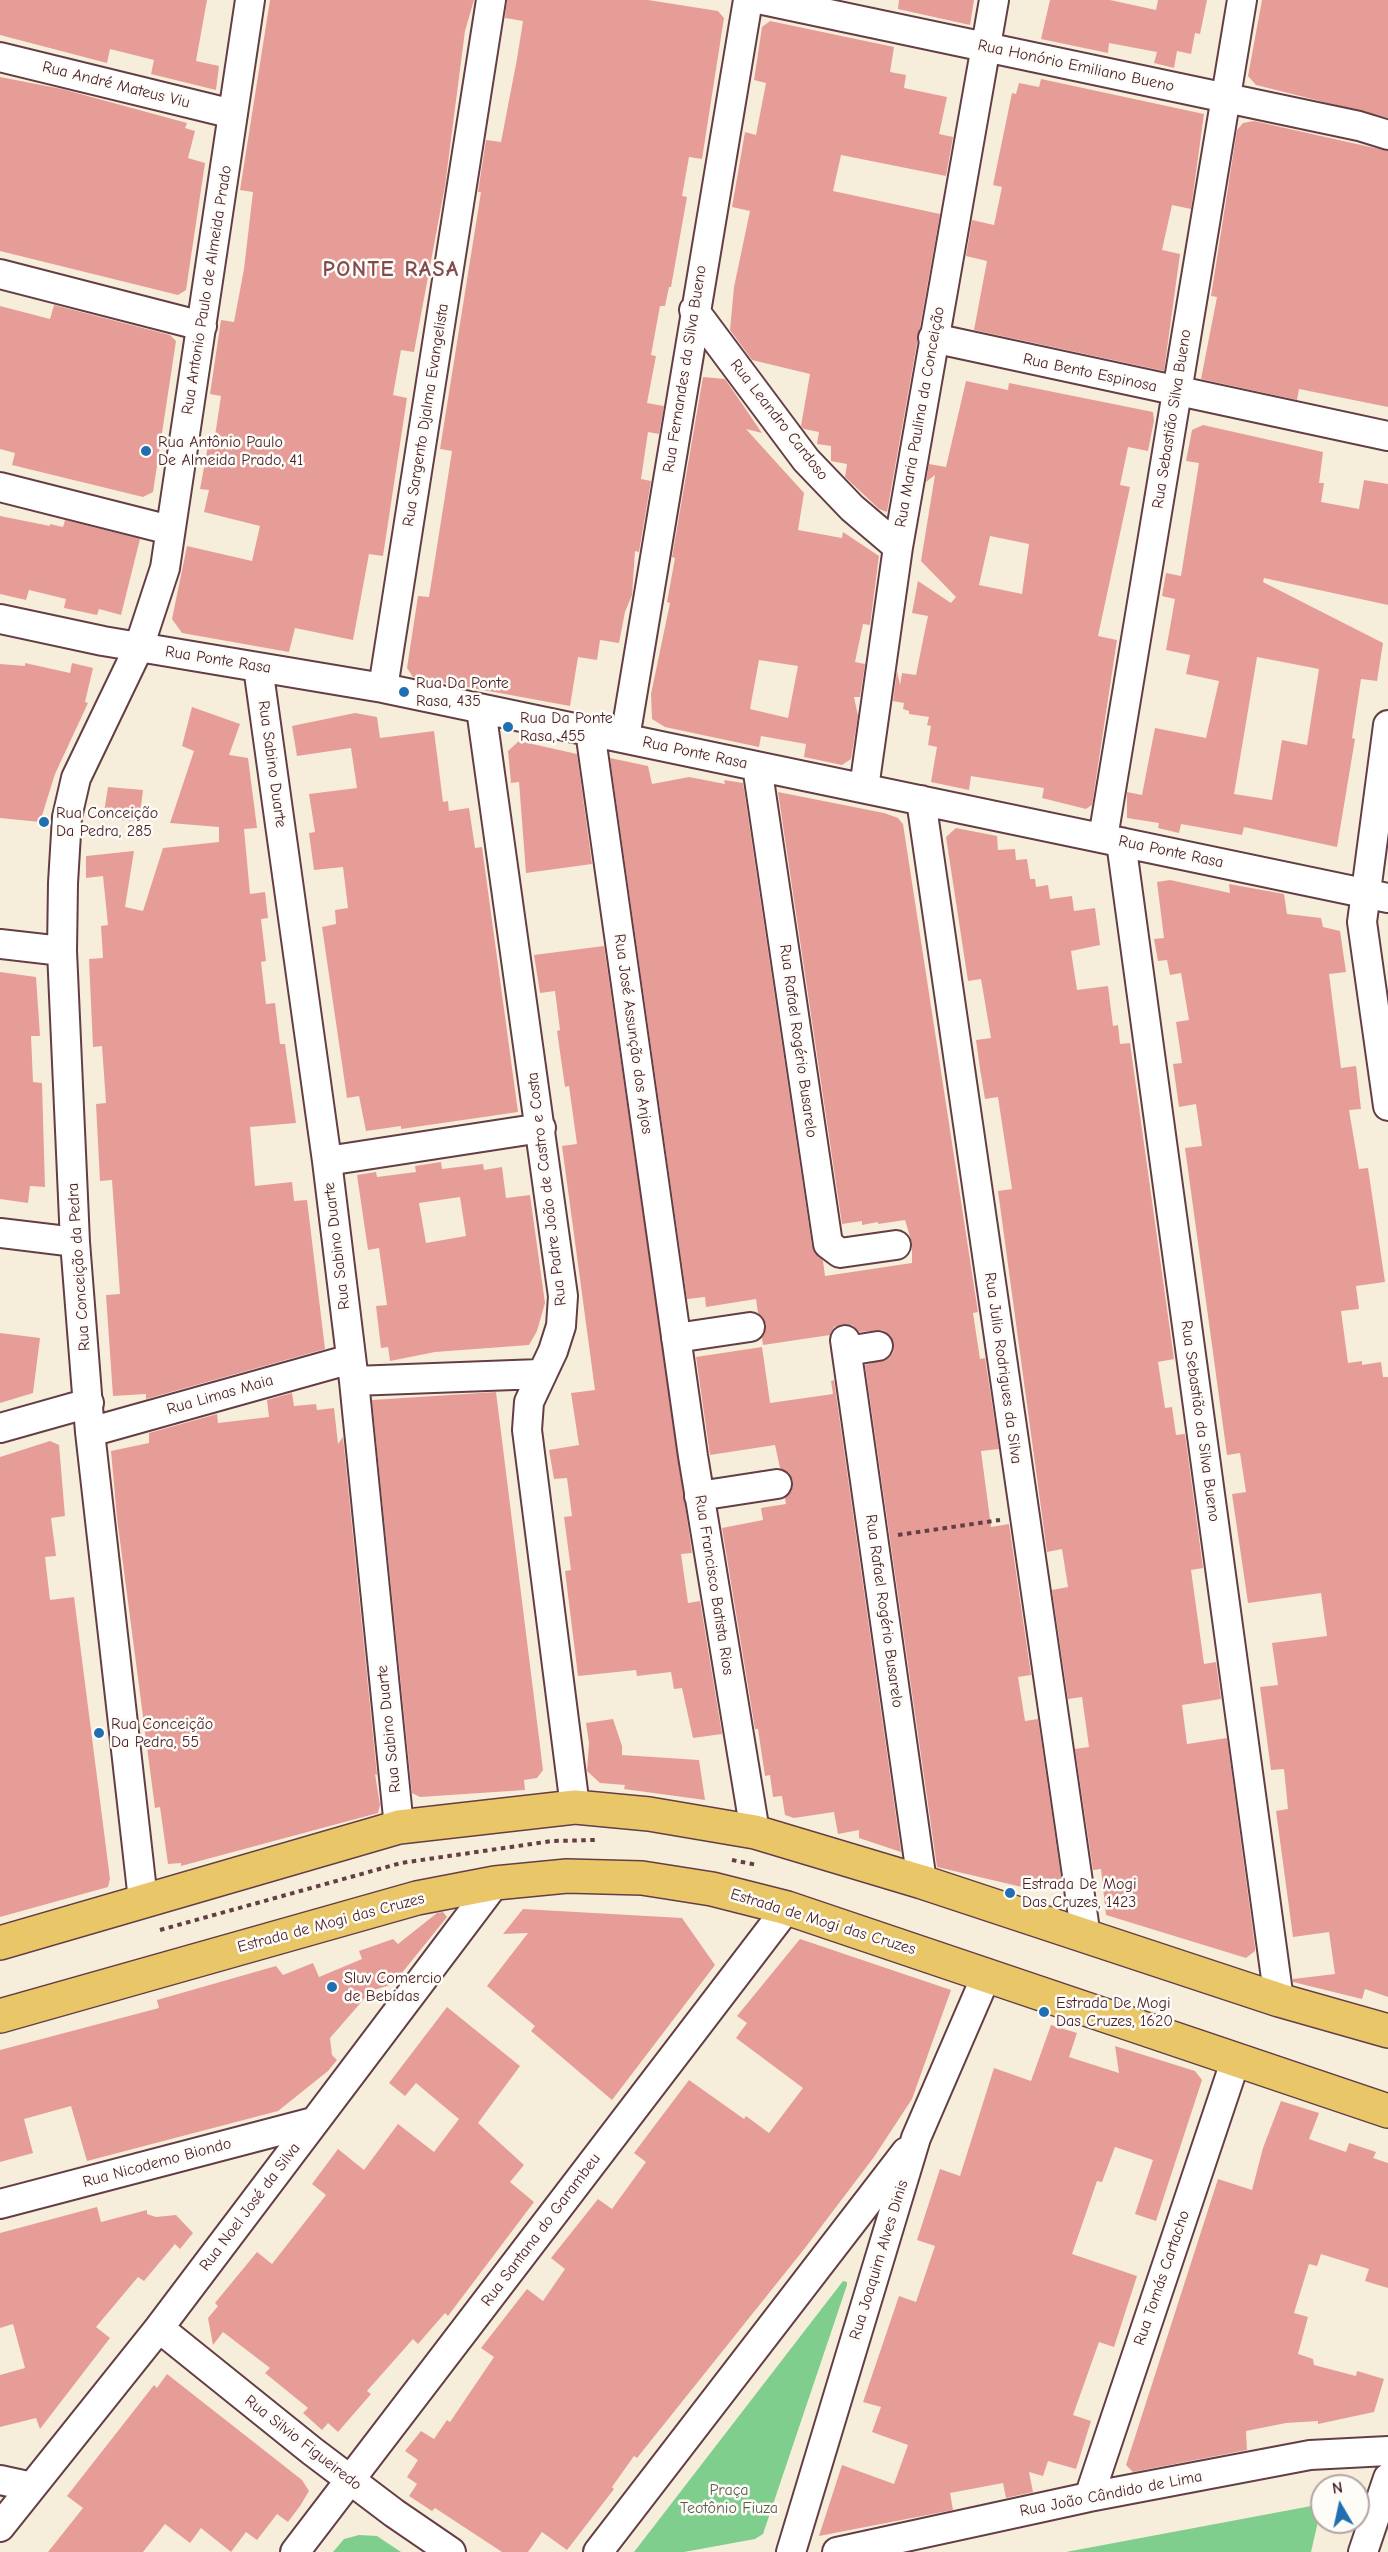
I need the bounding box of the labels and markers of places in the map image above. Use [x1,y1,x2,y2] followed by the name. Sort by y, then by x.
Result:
[158,432,303,470] place label: Rua Antônio Paulo De Almeida Prado, 41
[139,444,153,458] marker: Rua Antônio Paulo De Almeida Prado, 41
[416,673,509,711] place label: Rua Da Ponte Rasa, 435
[397,685,411,699] marker: Rua Da Ponte Rasa, 435
[520,708,613,746] place label: Rua Da Ponte Rasa, 455
[501,720,515,734] marker: Rua Da Ponte Rasa, 455
[56,803,158,841] place label: Rua Conceição Da Pedra, 285
[37,815,51,829] marker: Rua Conceição Da Pedra, 285
[111,1714,213,1752] place label: Rua Conceição Da Pedra, 55
[92,1726,106,1740] marker: Rua Conceição Da Pedra, 55
[1022,1874,1137,1912] place label: Estrada De Mogi Das Cruzes, 1423
[1003,1886,1017,1900] marker: Estrada De Mogi Das Cruzes, 1423
[344,1968,442,2006] place label: Sluv Comercio de Bebidas
[325,1980,339,1994] marker: Sluv Comercio de Bebidas
[1056,1993,1173,2031] place label: Estrada De Mogi Das Cruzes, 1620
[1037,2005,1051,2019] marker: Estrada De Mogi Das Cruzes, 1620

